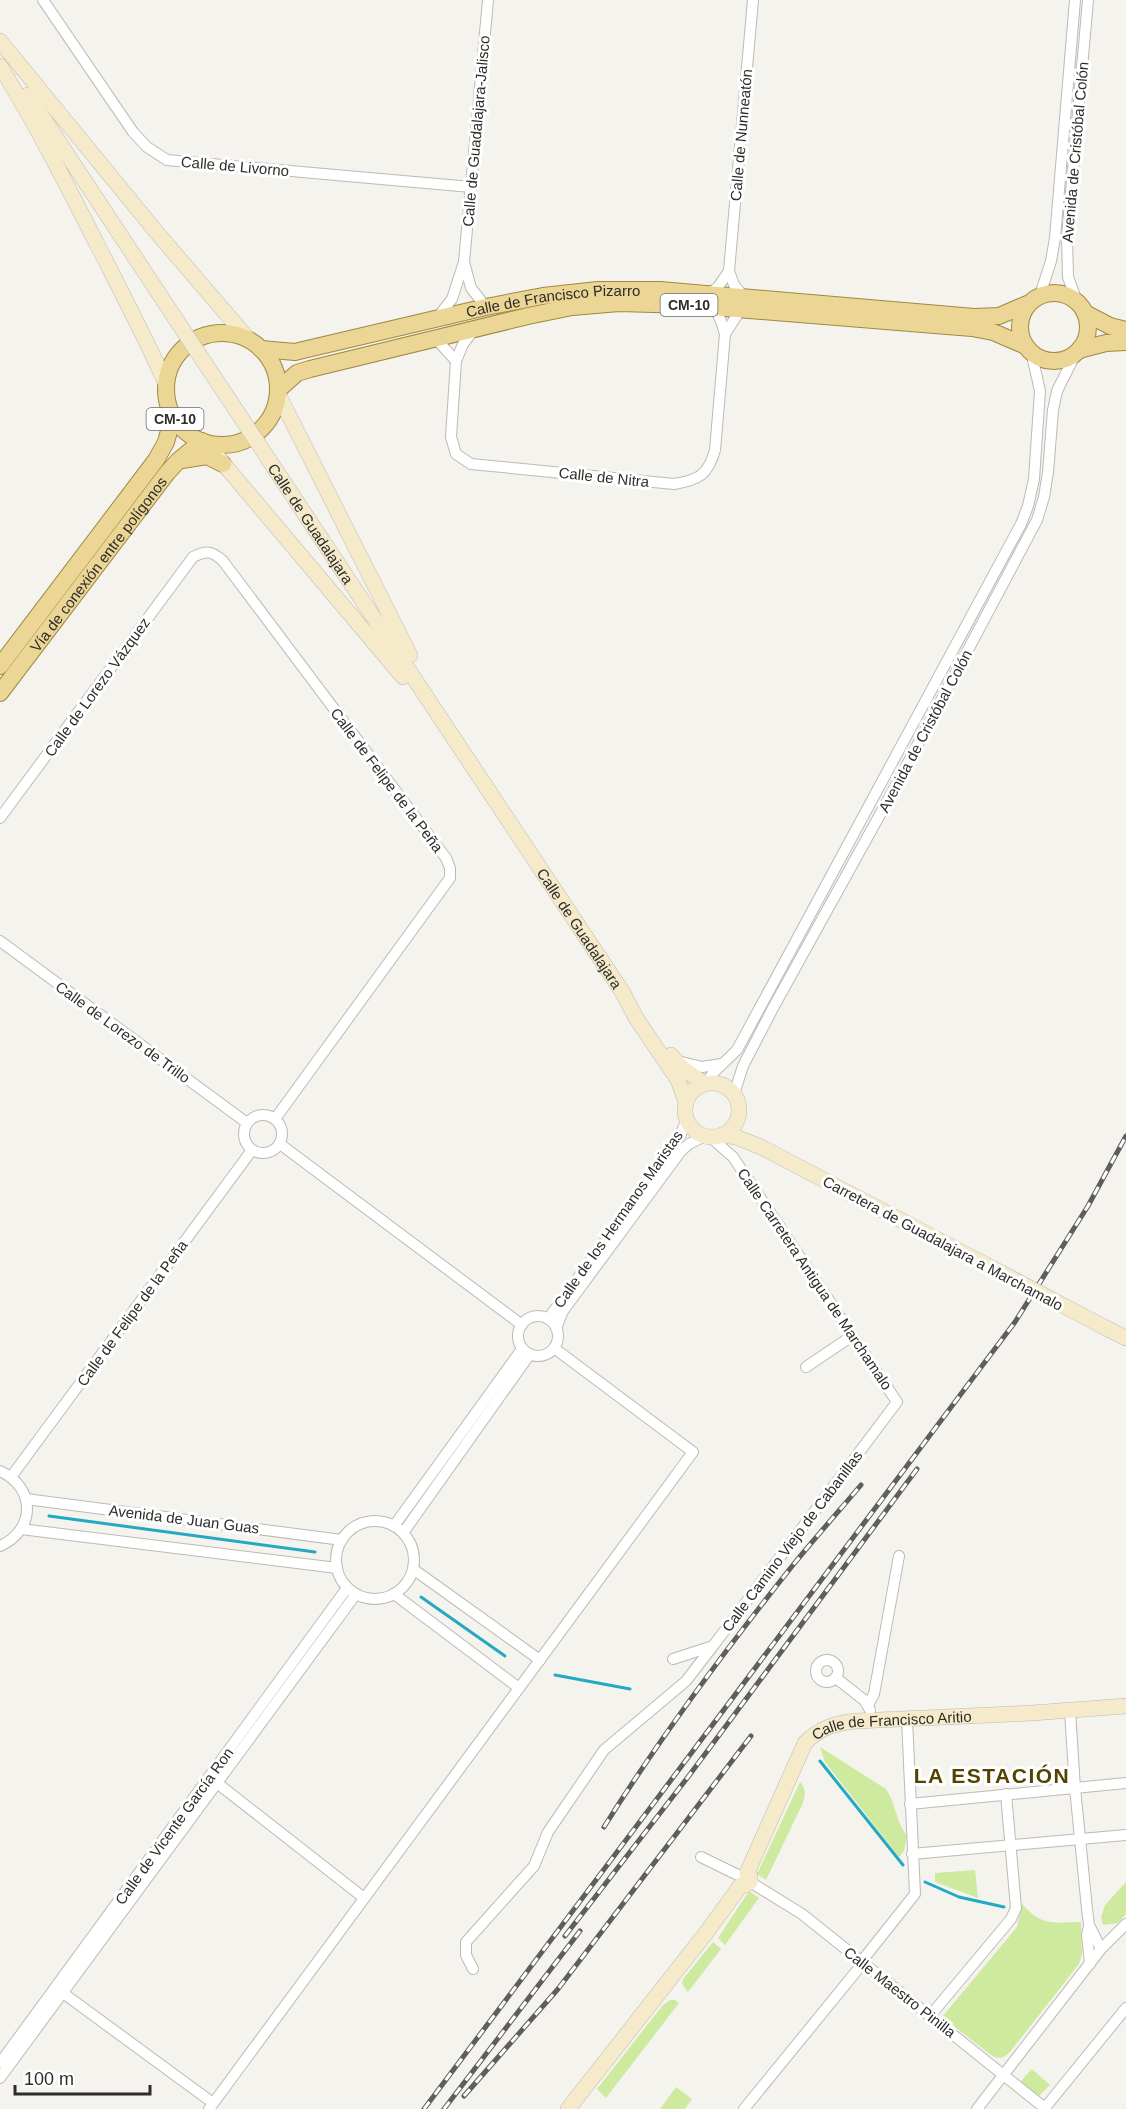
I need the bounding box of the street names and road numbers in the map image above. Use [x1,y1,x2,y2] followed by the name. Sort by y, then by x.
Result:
[459,35,493,227] street label: Calle de Guadalajara-Jalisco
[1059,61,1091,243] street label: Avenida de Cristóbal Colón
[727,68,755,202] street label: Calle de Nunneatón
[180,153,290,179] street label: Calle de Livorno
[464,281,640,320] street label: Calle de Francisco Pizarro
[660,294,718,316] road number: CM-10
[146,408,204,430] road number: CM-10
[265,460,358,587] street label: Calle de Guadalajara
[558,464,651,490] street label: Calle de Nitra
[26,473,170,655] street label: Vía de conexión entre polígonos
[41,614,153,760] street label: Calle de Lorezo Vázquez
[875,647,975,815] street label: Avenida de Cristóbal Colón
[327,705,447,856] street label: Calle de Felipe de la Peña
[534,865,626,992] street label: Calle de Guadalajara
[53,978,193,1086] street label: Calle de Lorezo de Trillo
[550,1127,686,1311] street label: Calle de los Hermanos Maristas
[734,1165,896,1393] street label: Calle Carretera Antigua de Marchamalo
[820,1172,1066,1314] street label: Carretera de Guadalajara a Marchamalo
[73,1236,191,1389] street label: Calle de Felipe de la Peña
[718,1447,866,1635] street label: Calle Camino Viejo de Cabanillas
[108,1501,260,1537] street label: Avenida de Juan Guas
[808,1707,972,1743] street label: Calle de Francisco Aritio
[111,1744,237,1908] street label: Calle de Vicente García Ron
[841,1943,960,2041] street label: Calle Maestro Pinilla

